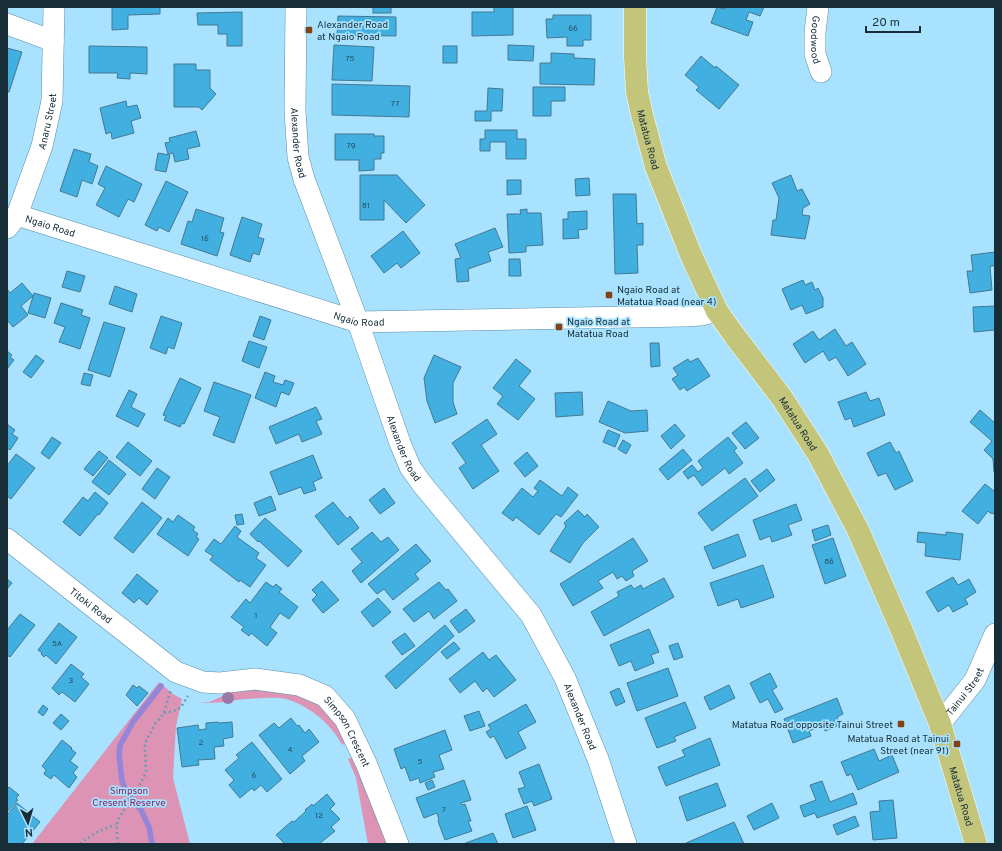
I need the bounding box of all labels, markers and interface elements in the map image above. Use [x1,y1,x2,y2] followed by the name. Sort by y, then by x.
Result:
[866,8,920,34] scale bar
[807,15,823,66] street label: Goodwood
[872,15,900,31] text: 20 m
[317,19,388,44] place label: Alexander Road at Ngaio Road
[568,24,578,34] house number: 66
[304,25,314,35] marker: Alexander Road at Ngaio Road
[345,54,355,64] house number: 75
[36,93,60,152] street label: Anaru Street
[391,99,399,109] house number: 77
[287,107,308,180] street label: Alexander Road
[633,109,661,171] street label: Matatua Road
[347,141,356,151] house number: 79
[362,201,370,211] house number: 81
[23,213,77,241] street label: Ngaio Road
[201,234,209,244] house number: 16
[617,284,716,309] place label: Ngaio Road at Matatua Road (near 4)
[604,290,614,300] marker: Ngaio Road at Matatua Road (near 4)
[331,310,385,330] street label: Ngaio Road
[567,316,630,341] place label: Ngaio Road at Matatua Road
[554,322,564,332] marker: Ngaio Road at Matatua Road
[775,395,819,454] street label: Matatua Road
[383,414,423,484] street label: Alexander Road
[824,557,834,567] house number: 86
[66,585,114,627] street label: Titoki Road
[255,611,257,621] house number: 1
[52,639,63,649] house number: 5A
[944,666,988,719] street label: Tainui Street
[69,676,74,686] house number: 3
[560,681,599,752] street label: Alexander Road
[320,694,372,769] street label: Simpson Crescent
[732,719,893,732] place label: Matatua Road opposite Tainui Street
[896,719,906,729] marker: Matatua Road opposite Tainui Street
[847,733,949,758] place label: Matatua Road at Tainui Street (near 91)
[199,738,204,748] house number: 2
[952,739,962,749] marker: Matatua Road at Tainui Street (near 91)
[288,745,293,755] house number: 4
[418,757,423,767] house number: 5
[945,765,975,828] street label: Matatua Road
[252,771,257,781] house number: 6
[92,785,166,810] park label: Simpson Cresent Reserve
[8,803,48,843] north arrow
[442,805,446,815] house number: 7
[315,811,323,821] house number: 12
[24,825,33,839] text: N

